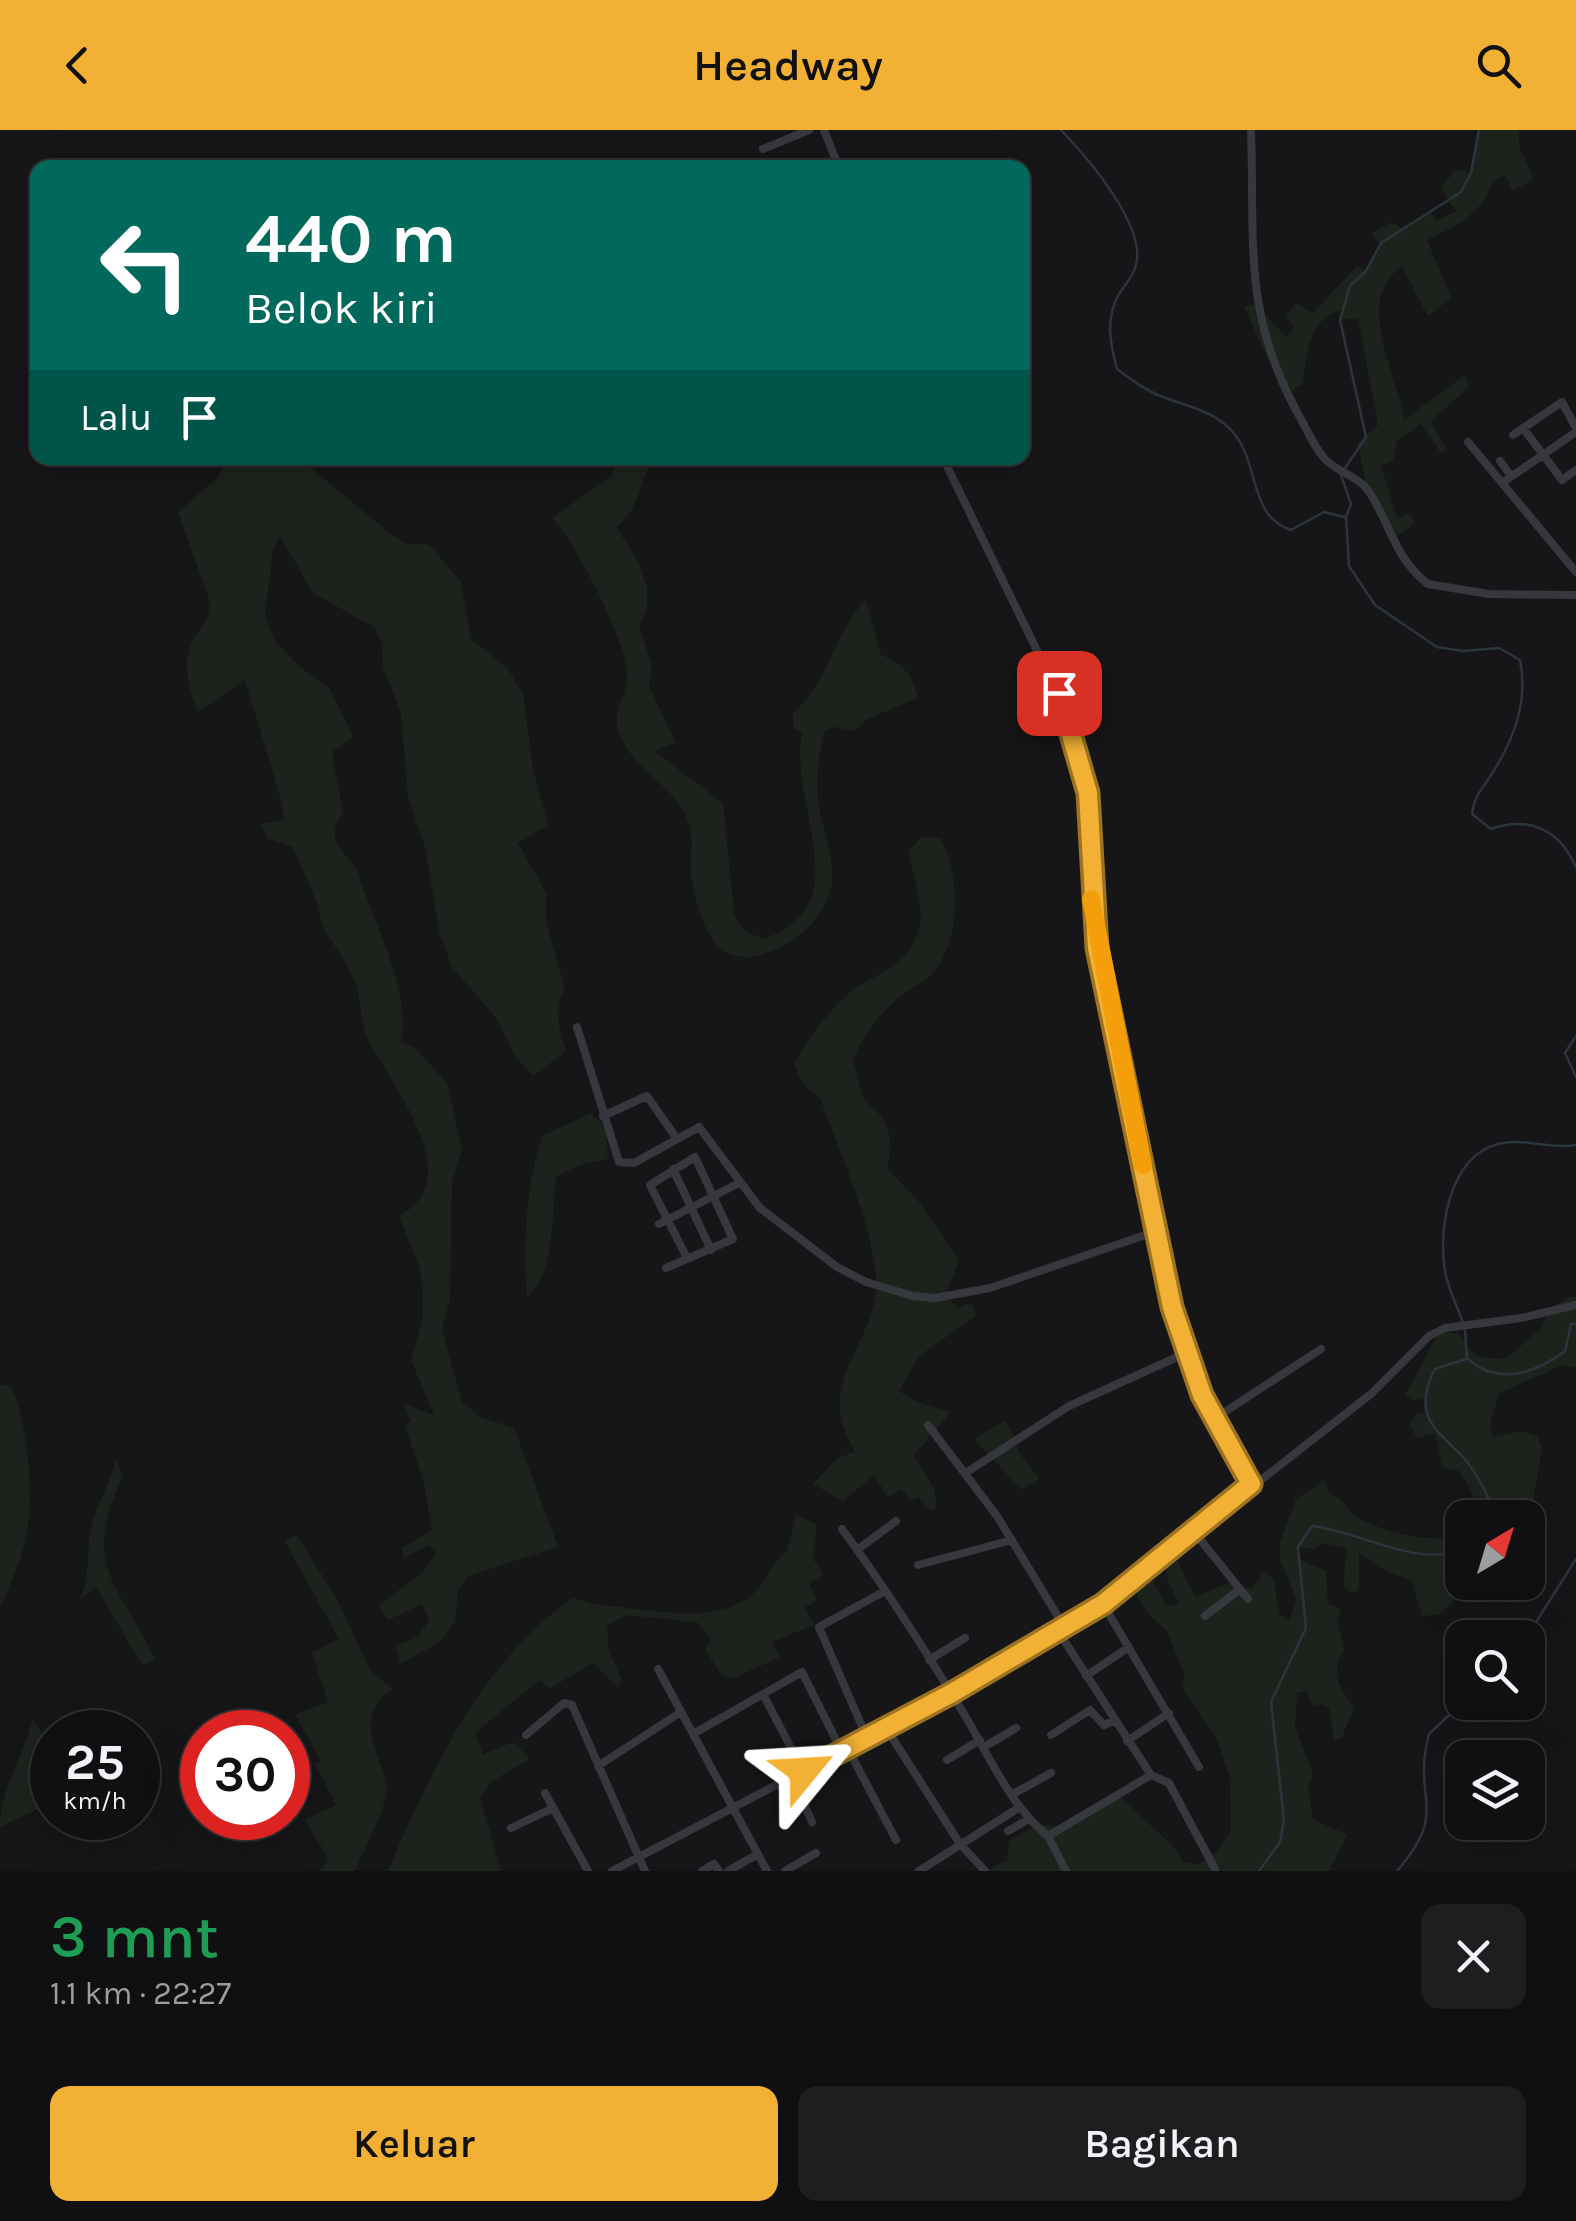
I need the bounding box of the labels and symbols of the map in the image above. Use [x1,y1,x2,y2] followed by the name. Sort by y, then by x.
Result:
[1017,651,1102,736] pin
[1445,1500,1545,1600] north arrow
[180,1710,310,1840] speed limit sign: 30
[752,1719,856,1823] position arrow

